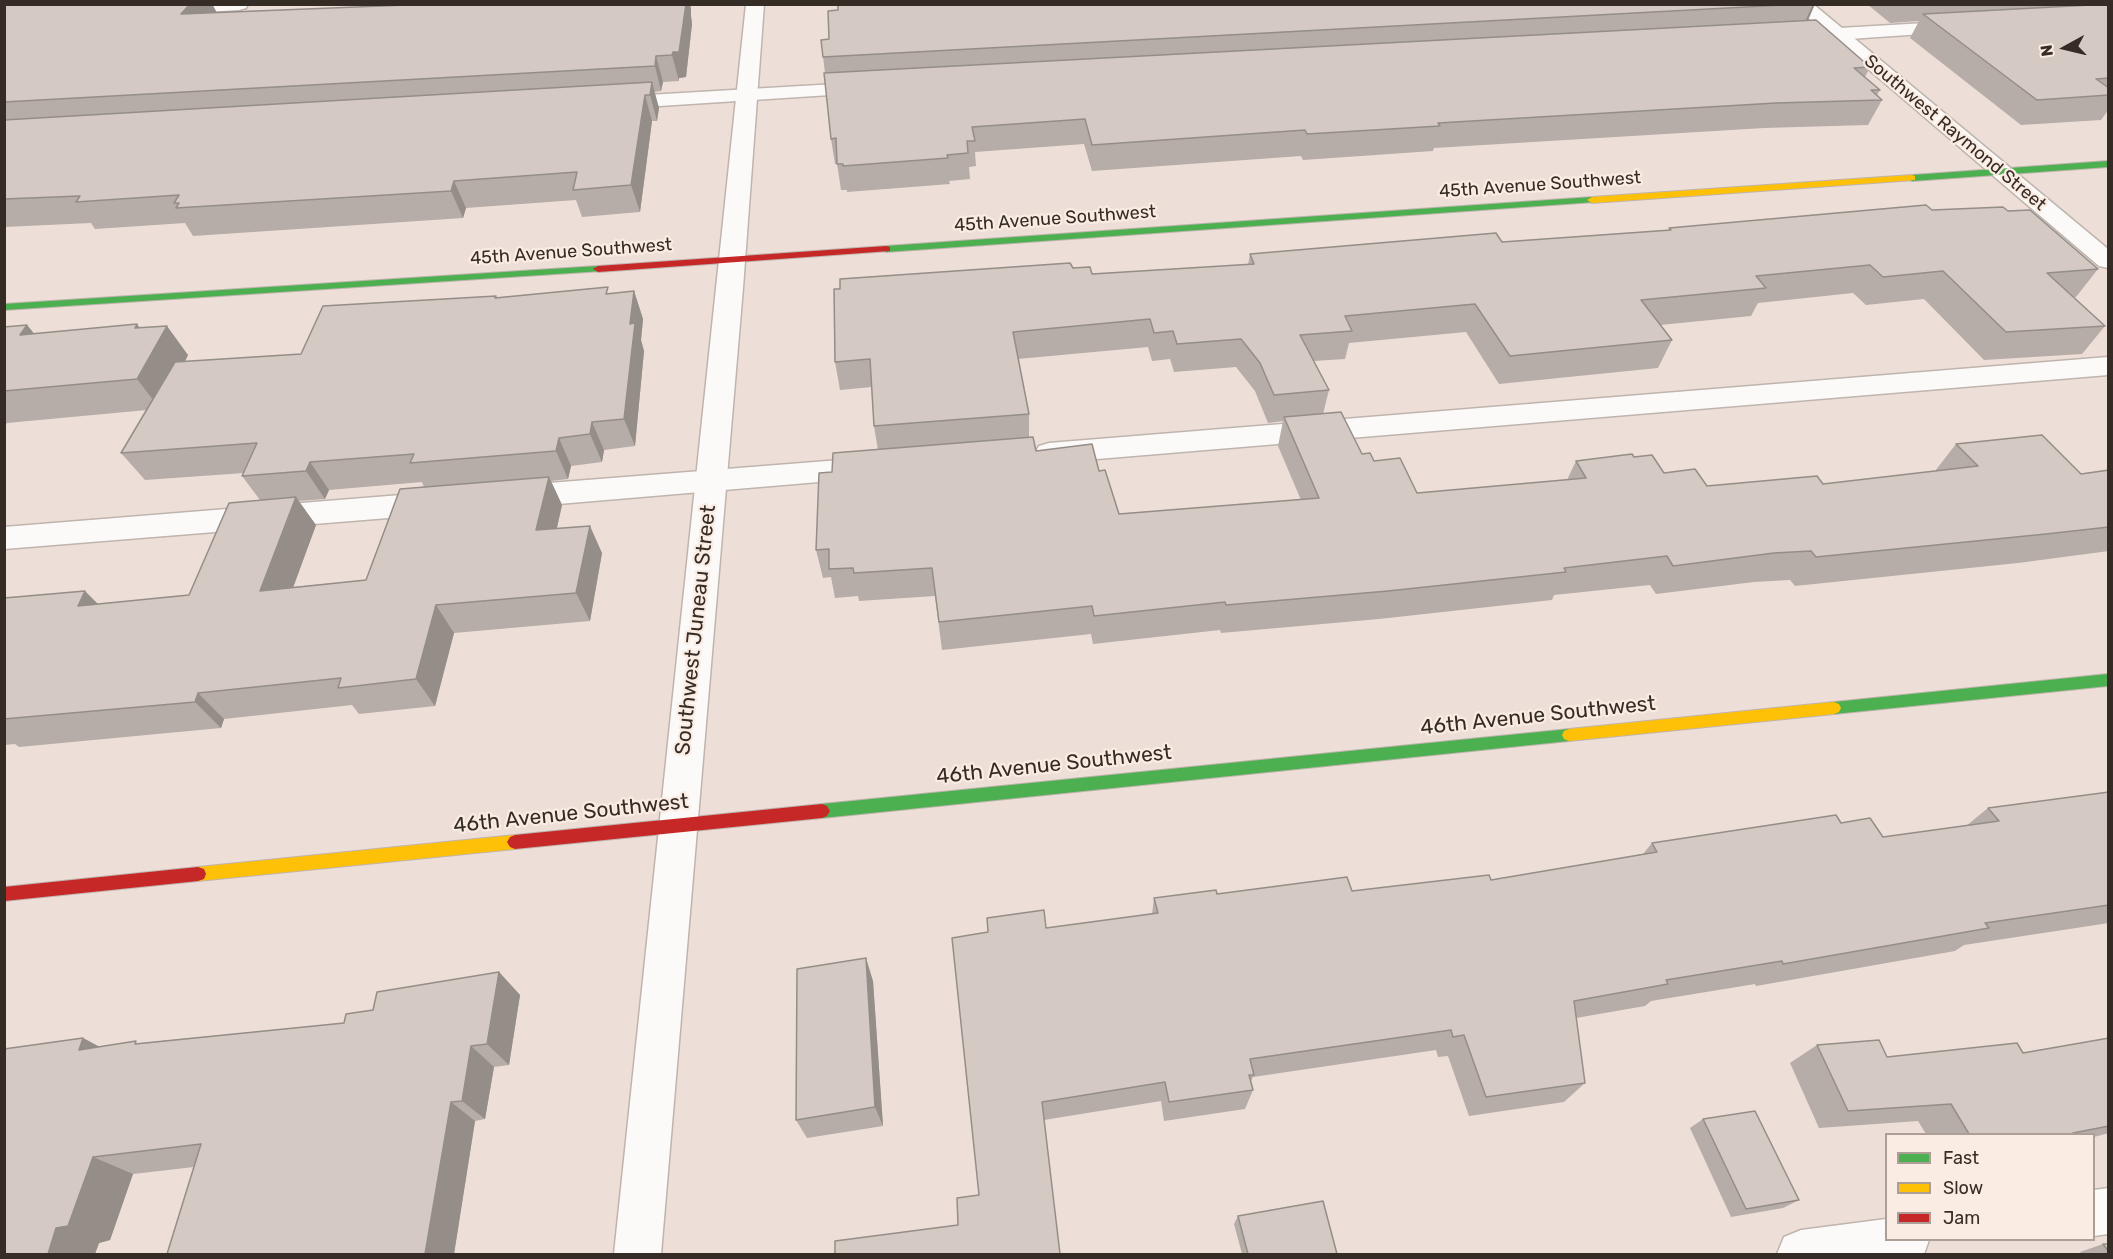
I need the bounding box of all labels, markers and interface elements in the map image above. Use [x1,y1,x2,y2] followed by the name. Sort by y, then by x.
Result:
[2035,18,2095,78] north arrow
[2036,44,2057,58] text: N
[1860,50,2050,216] street label: Southwest Raymond Street
[1438,167,1642,203] street label: 45th Avenue Southwest
[953,201,1157,237] street label: 45th Avenue Southwest
[469,234,673,270] street label: 45th Avenue Southwest
[670,504,722,756] street label: Southwest Juneau Street
[1419,691,1657,741] street label: 46th Avenue Southwest
[935,740,1173,790] street label: 46th Avenue Southwest
[452,789,690,839] street label: 46th Avenue Southwest
[1885,1133,2095,1241] legend
[1943,1147,1979,1169] text: Fast
[1943,1177,1983,1199] text: Slow
[1943,1207,1980,1229] text: Jam

